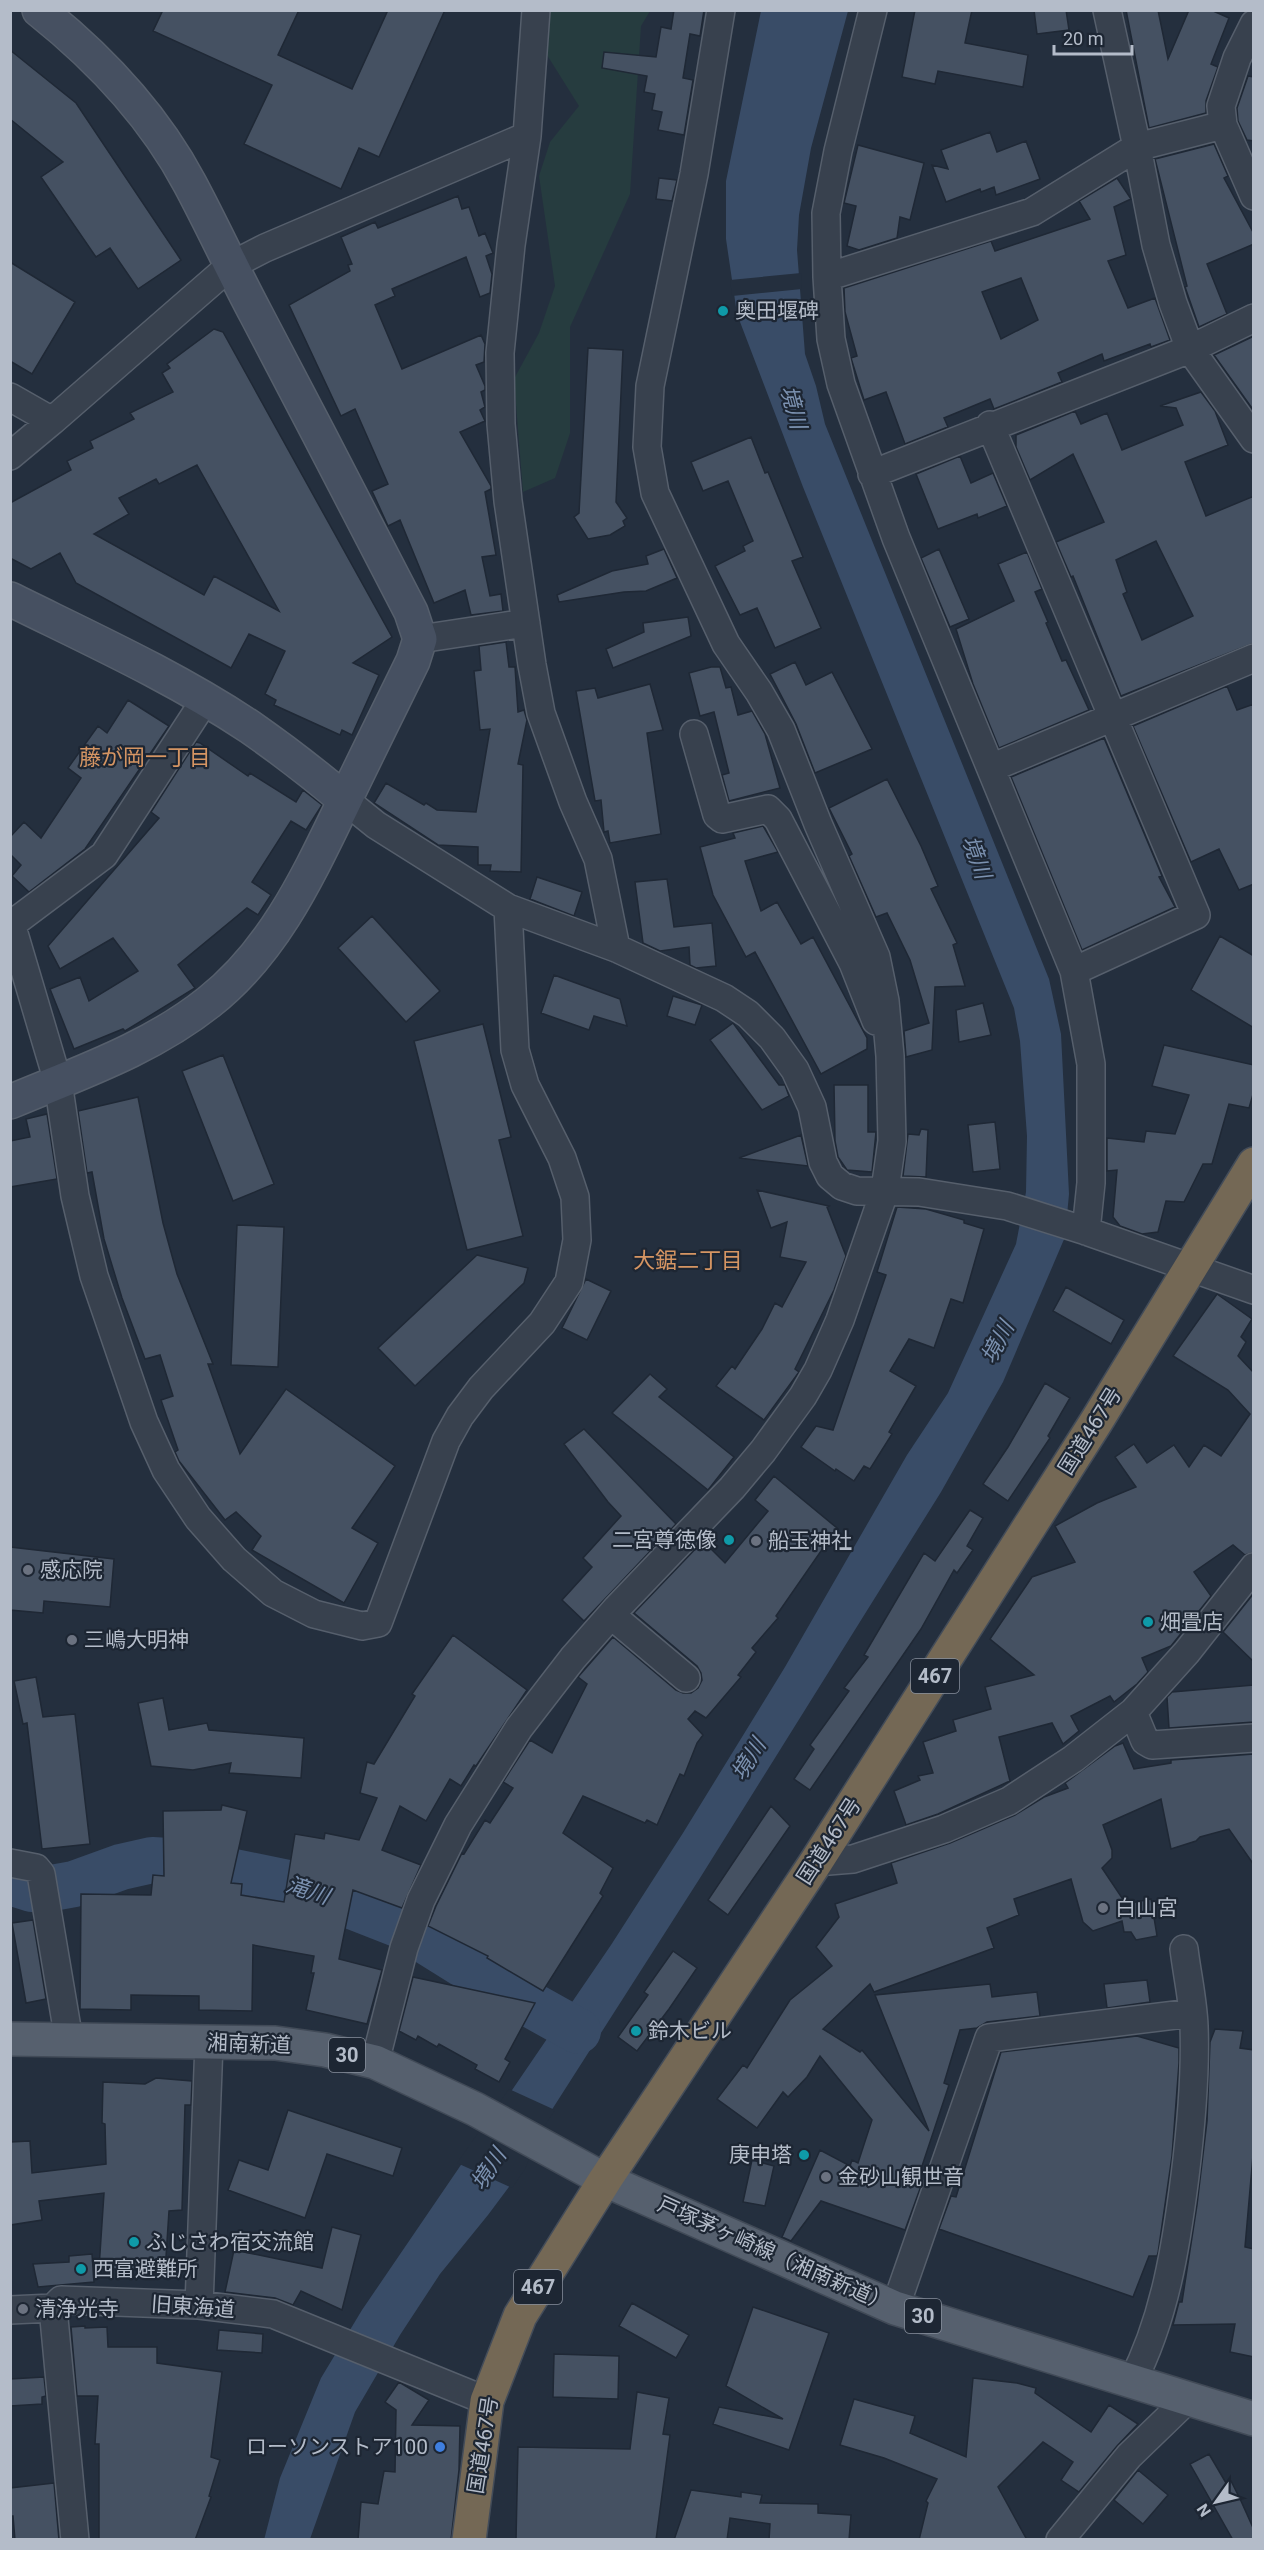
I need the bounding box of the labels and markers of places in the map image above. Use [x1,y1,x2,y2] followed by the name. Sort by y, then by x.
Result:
[735,299,819,323] place label: 奥田堰碑
[716,304,730,318] marker: 奥田堰碑
[612,1528,717,1552] place label: 二宮尊徳像
[768,1529,852,1553] place label: 船玉神社
[722,1533,736,1547] marker: 二宮尊徳像
[749,1534,763,1548] marker: 船玉神社
[40,1558,103,1582] place label: 感応院
[21,1563,35,1577] marker: 感応院
[1160,1610,1223,1634] place label: 畑畳店
[1141,1615,1155,1629] marker: 畑畳店
[84,1628,189,1652] place label: 三嶋大明神
[65,1633,79,1647] marker: 三嶋大明神
[1115,1896,1178,1920] place label: 白山宮
[1096,1901,1110,1915] marker: 白山宮
[648,2019,732,2043] place label: 鈴木ビル
[629,2024,643,2038] marker: 鈴木ビル
[729,2143,792,2167] place label: 庚申塔
[797,2148,811,2162] marker: 庚申塔
[838,2165,964,2189] place label: 金砂山観世音
[819,2170,833,2184] marker: 金砂山観世音
[146,2230,314,2254] place label: ふじさわ宿交流館
[127,2235,141,2249] marker: ふじさわ宿交流館
[93,2257,198,2281] place label: 西富避難所
[74,2262,88,2276] marker: 西富避難所
[35,2297,119,2321] place label: 清浄光寺
[16,2302,30,2316] marker: 清浄光寺
[246,2435,428,2459] place label: ローソンストア100
[433,2440,447,2454] marker: ローソンストア100

